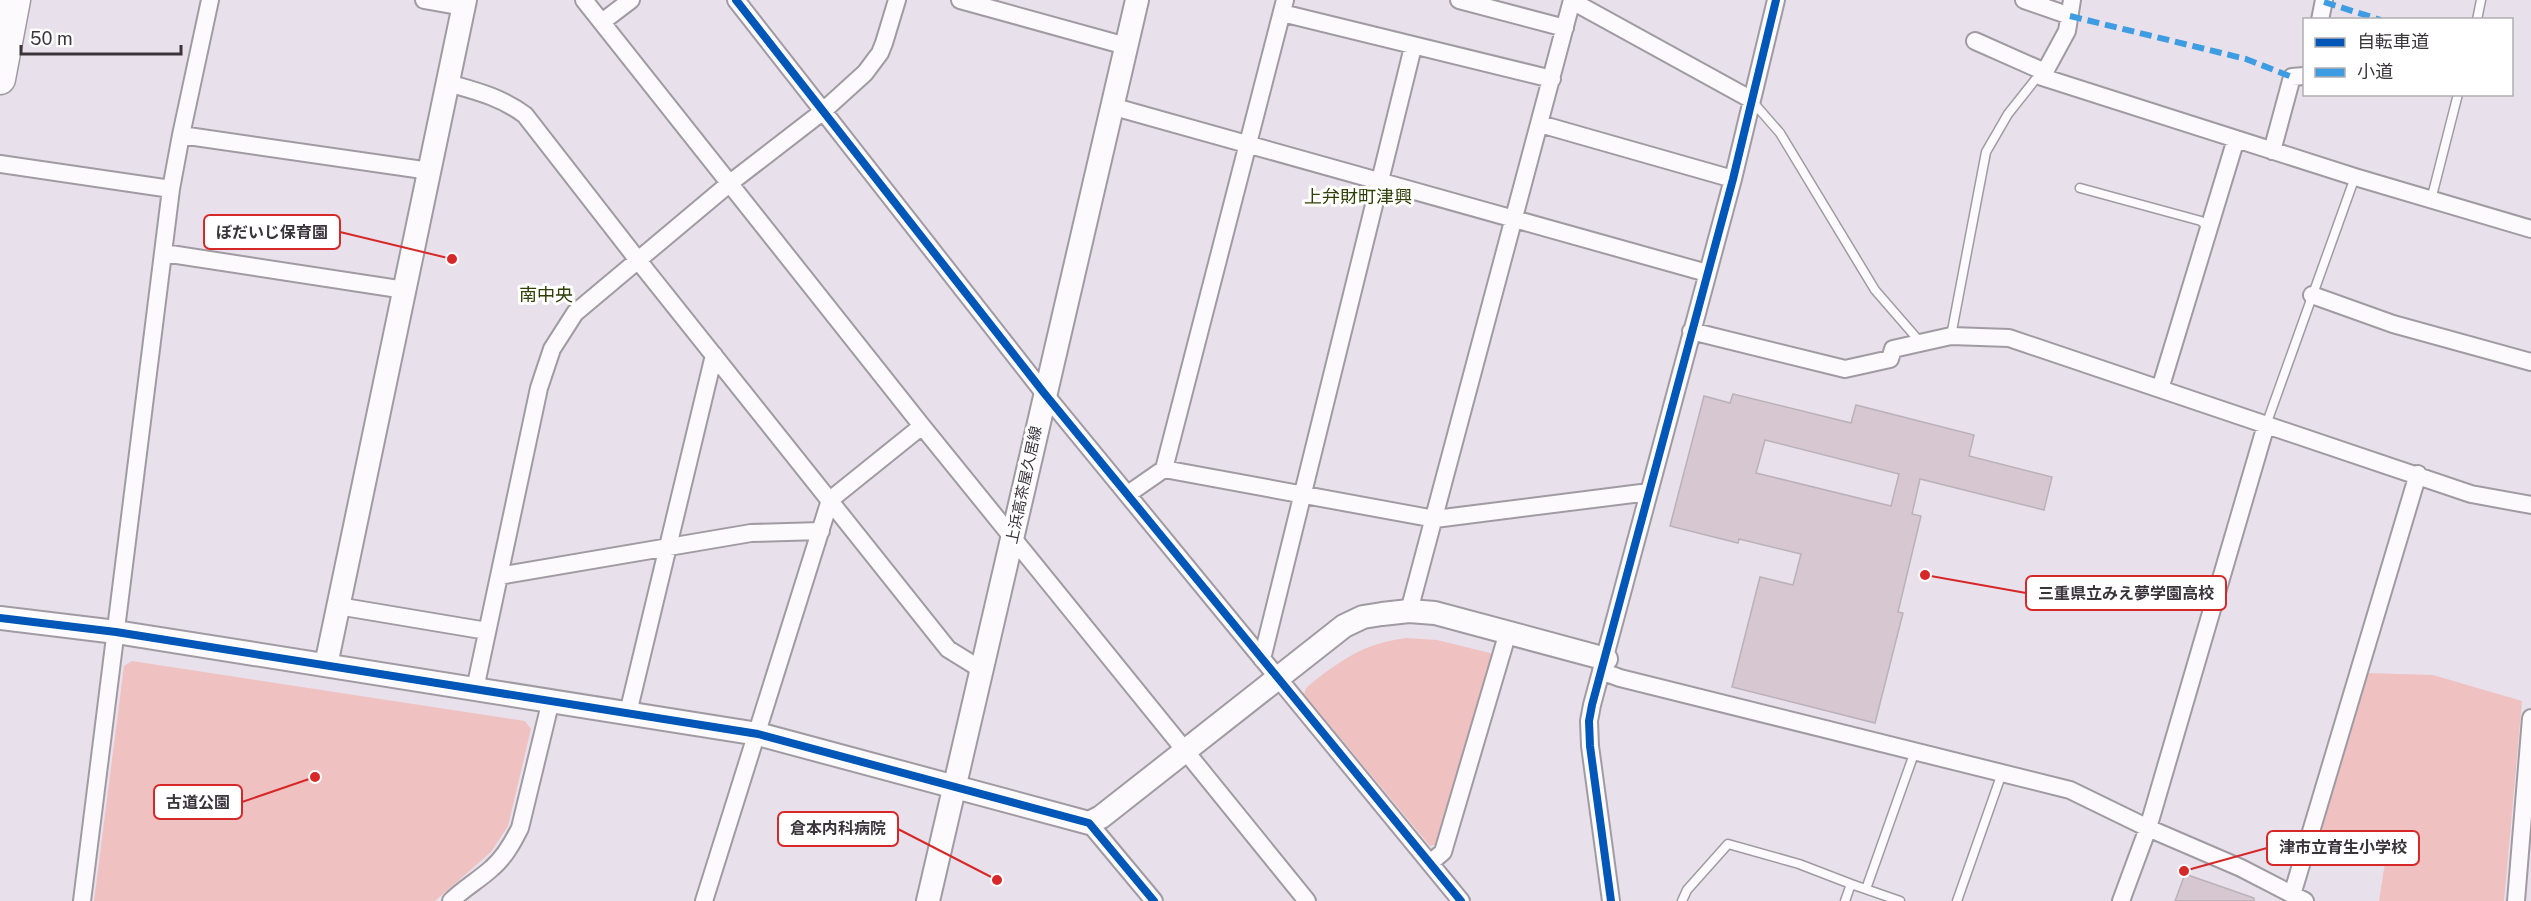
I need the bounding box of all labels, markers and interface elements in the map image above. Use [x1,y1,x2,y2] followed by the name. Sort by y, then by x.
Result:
[21,18,182,56] scale bar
[2303,18,2513,96] legend
[30,28,73,49] text: 50 m
[2357,31,2429,52] text: 自転車道
[2357,61,2393,82] text: 小道
[1304,186,1412,207] district label: 上弁財町津興
[204,215,340,249] callout: ぼだいじ保育園
[216,223,328,242] text: ぼだいじ保育園
[519,284,573,305] district label: 南中央
[1003,424,1044,545] street label: 上浜高茶屋久居線
[2026,576,2226,610] callout: 三重県立みえ夢学園高校
[2038,584,2214,603] text: 三重県立みえ夢学園高校
[154,785,242,819] callout: 古道公園
[166,793,230,812] text: 古道公園
[778,812,898,846] callout: 倉本内科病院
[790,819,886,838] text: 倉本内科病院
[2267,831,2419,865] callout: 津市立育生小学校
[2279,838,2407,857] text: 津市立育生小学校

